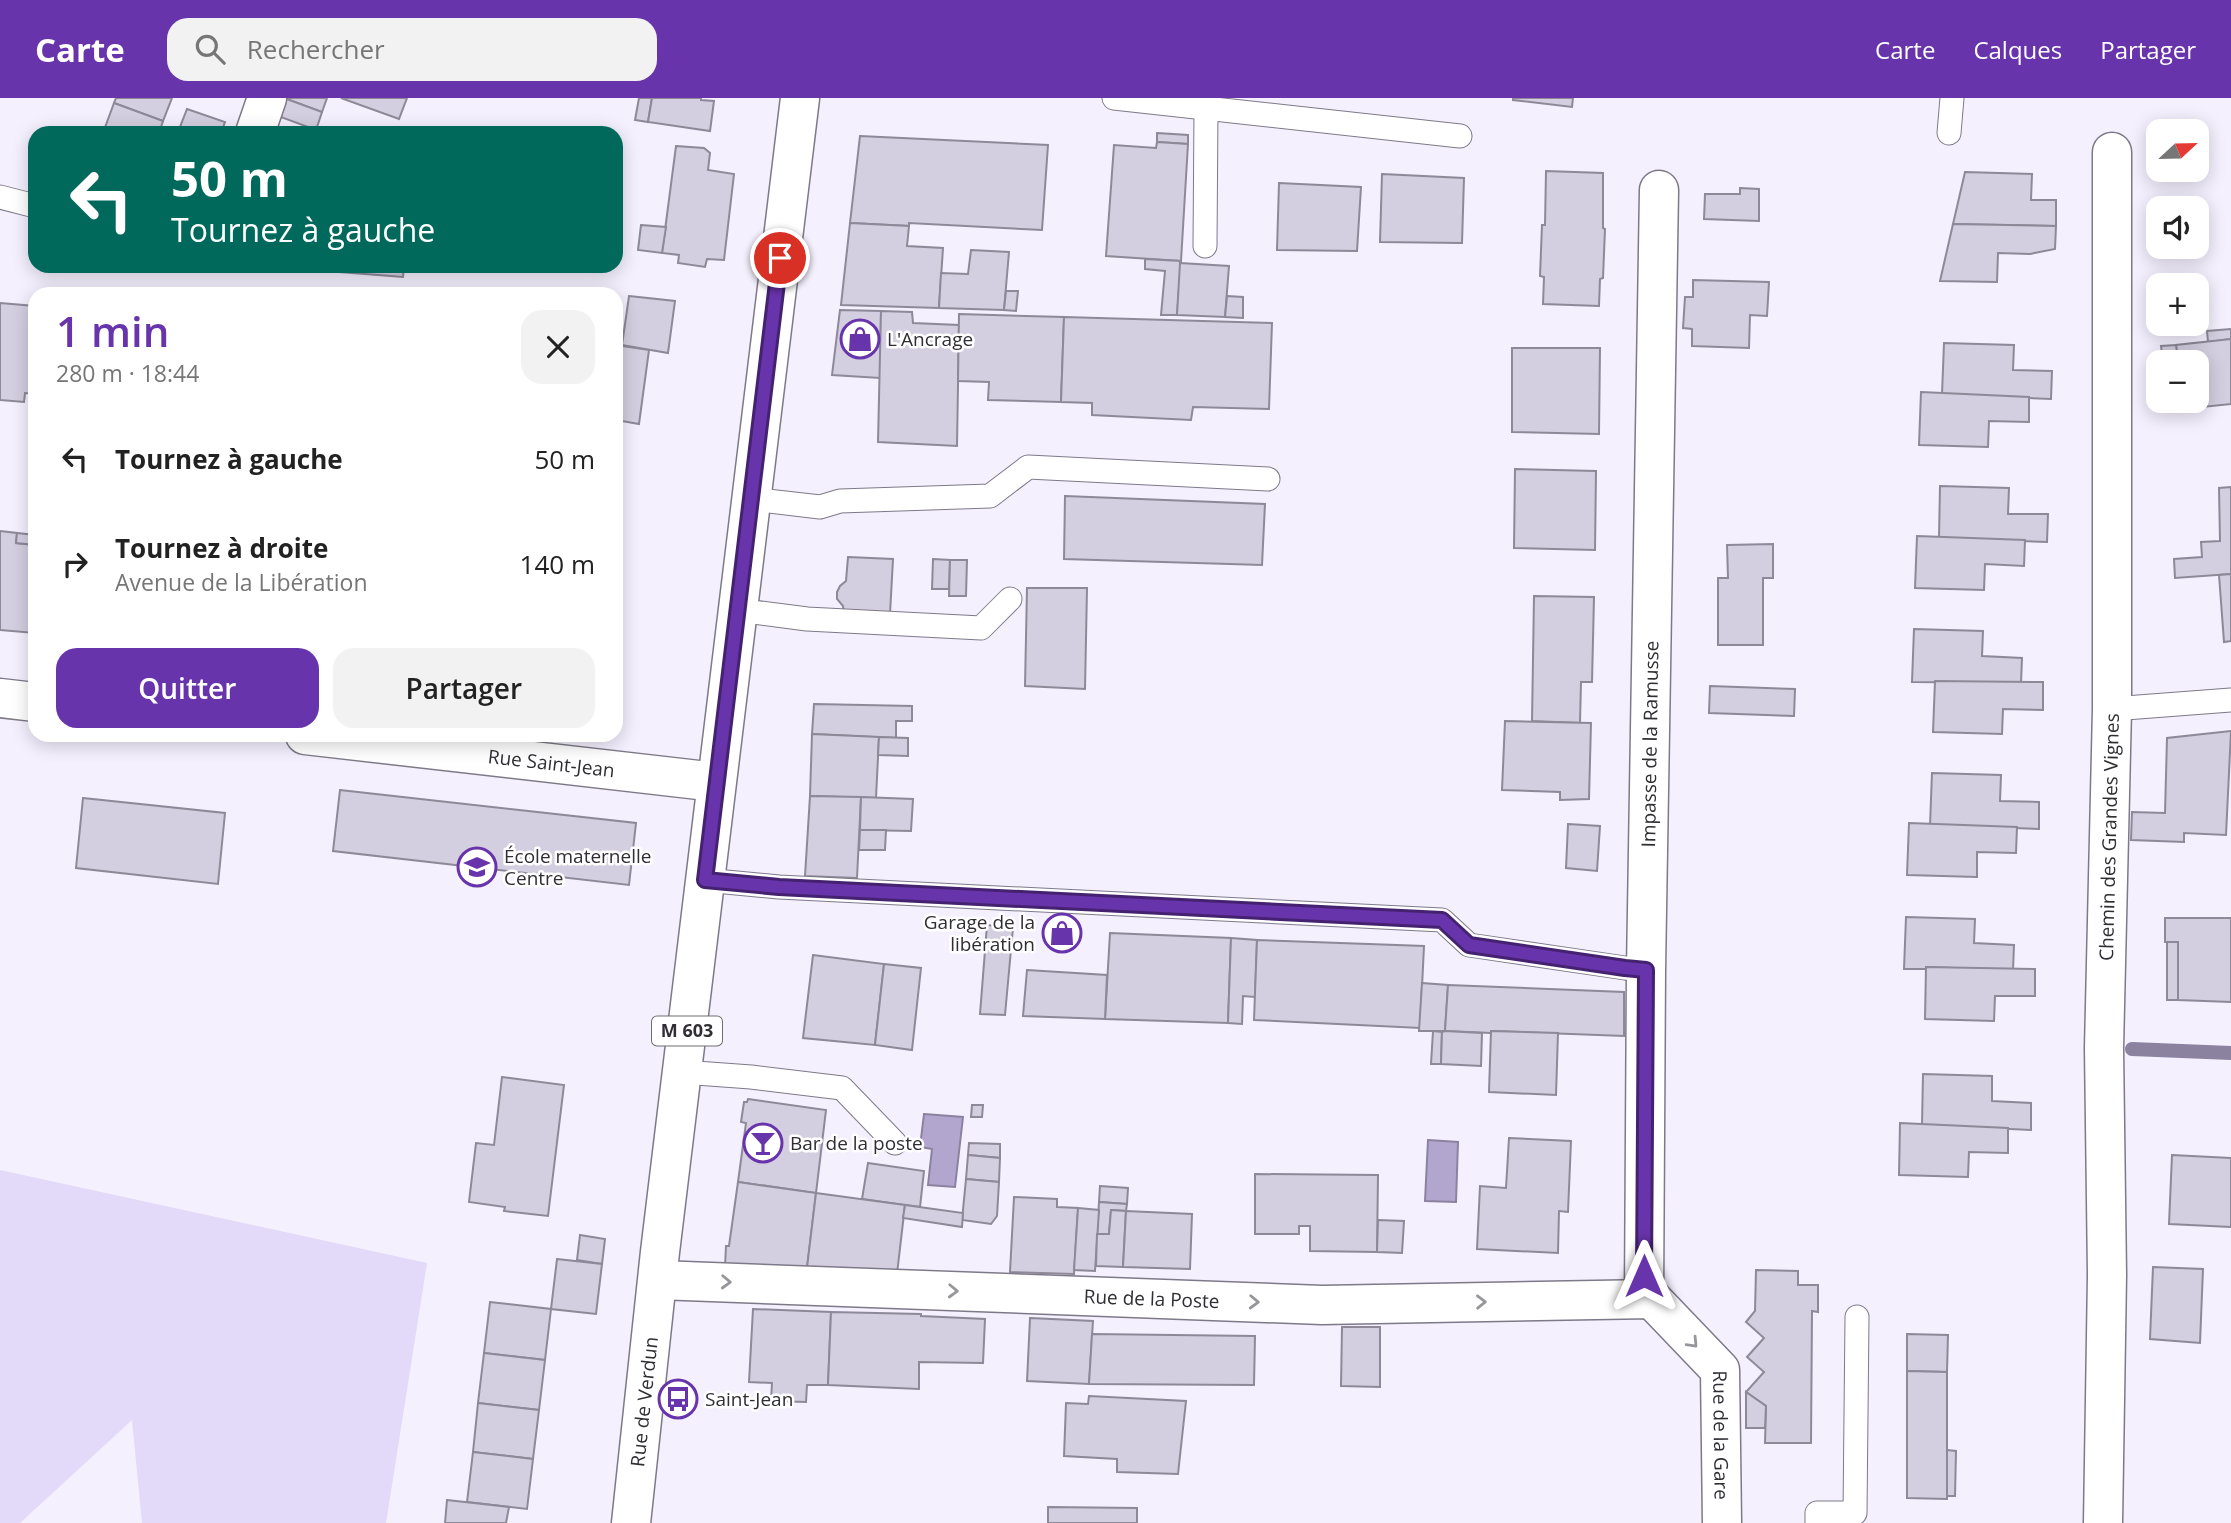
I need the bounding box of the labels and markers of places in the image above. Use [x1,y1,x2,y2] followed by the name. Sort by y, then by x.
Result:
[750,228,810,288] pin
[839,318,881,360] shop icon: L'Ancrage
[887,326,973,352] place label: L'Ancrage
[504,843,651,891] place label: École maternelle Centre
[456,846,498,888] school or university icon: École maternelle Centre
[924,909,1035,957] place label: Garage de la libération
[1041,912,1083,954] shop icon: Garage de la libération
[742,1122,784,1164] bar icon: Bar de la poste
[790,1130,923,1156] place label: Bar de la poste
[657,1378,699,1420] bus stop icon: Saint-Jean
[705,1386,793,1412] place label: Saint-Jean

